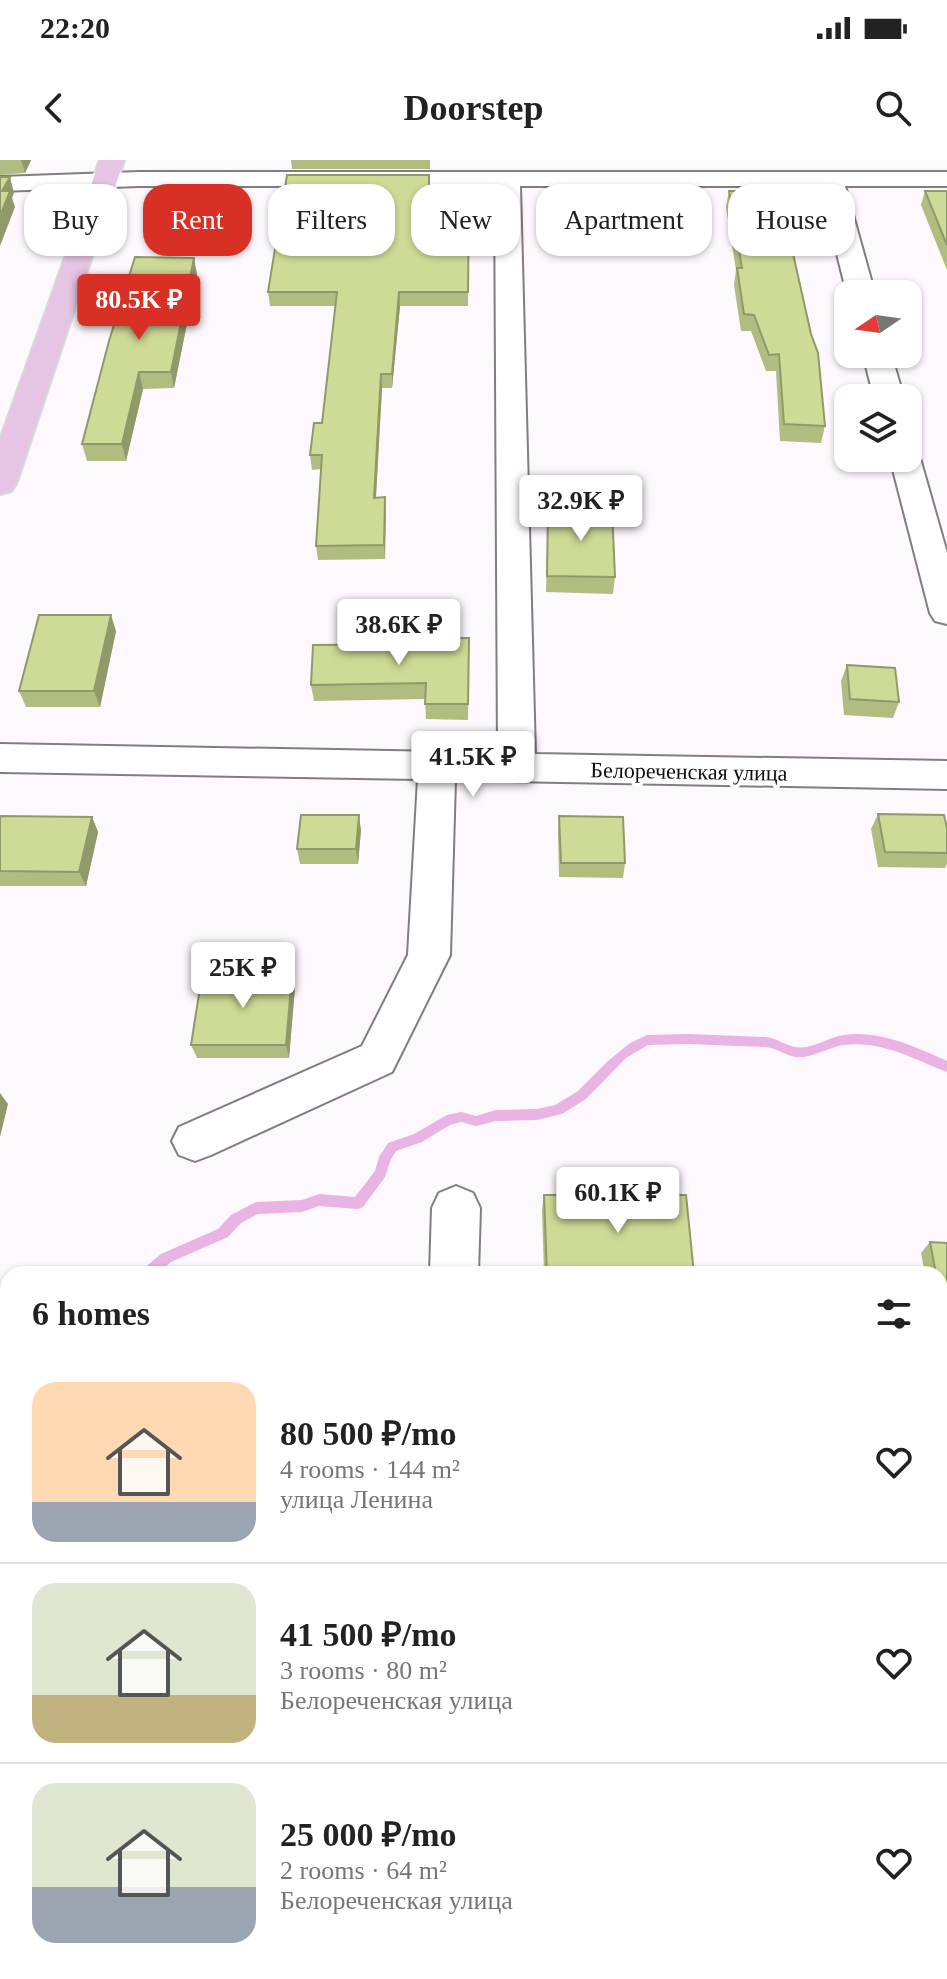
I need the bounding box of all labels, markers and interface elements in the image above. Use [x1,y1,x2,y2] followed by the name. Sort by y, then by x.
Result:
[40,11,110,44] text: 22:20
[32,86,76,130] icon: back
[871,86,915,130] icon: search
[404,88,543,128] text: Doorstep
[24,184,127,256] chip: Buy
[143,184,252,256] chip: Rent
[268,184,395,256] chip: Filters
[411,184,520,256] chip: New
[536,184,712,256] chip: Apartment
[728,184,855,256] chip: House
[65,274,213,342] pin: 80.5K ₽
[834,280,922,368] north arrow
[834,280,922,472] map controls
[95,285,183,314] text: 80.5K ₽
[834,384,922,472] button: layers
[507,475,655,543] pin: 32.9K ₽
[537,486,625,515] text: 32.9K ₽
[325,599,473,667] pin: 38.6K ₽
[355,610,443,639] text: 38.6K ₽
[399,731,547,799] pin: 41.5K ₽
[429,742,517,771] text: 41.5K ₽
[590,757,788,786] street label: Белореченская улица
[187,942,299,1010] pin: 25K ₽
[209,953,277,982] text: 25K ₽
[544,1167,692,1235] pin: 60.1K ₽
[574,1178,662,1207] text: 60.1K ₽
[872,1292,916,1336] icon: filters
[32,1295,150,1332] text: 6 homes
[96,1414,192,1510] icon: home
[280,1415,457,1452] text: 80 500 ₽/mo
[872,1440,916,1484] icon: heart
[280,1455,460,1484] text: 4 rooms · 144 m²
[280,1485,433,1514] text: улица Ленина
[96,1615,192,1711] icon: home
[280,1616,457,1653] text: 41 500 ₽/mo
[872,1641,916,1685] icon: heart
[280,1656,447,1685] text: 3 rooms · 80 m²
[280,1686,513,1715] text: Белореченская улица
[96,1815,192,1911] icon: home
[280,1816,457,1853] text: 25 000 ₽/mo
[872,1841,916,1885] icon: heart
[280,1856,447,1885] text: 2 rooms · 64 m²
[280,1886,513,1915] text: Белореченская улица

